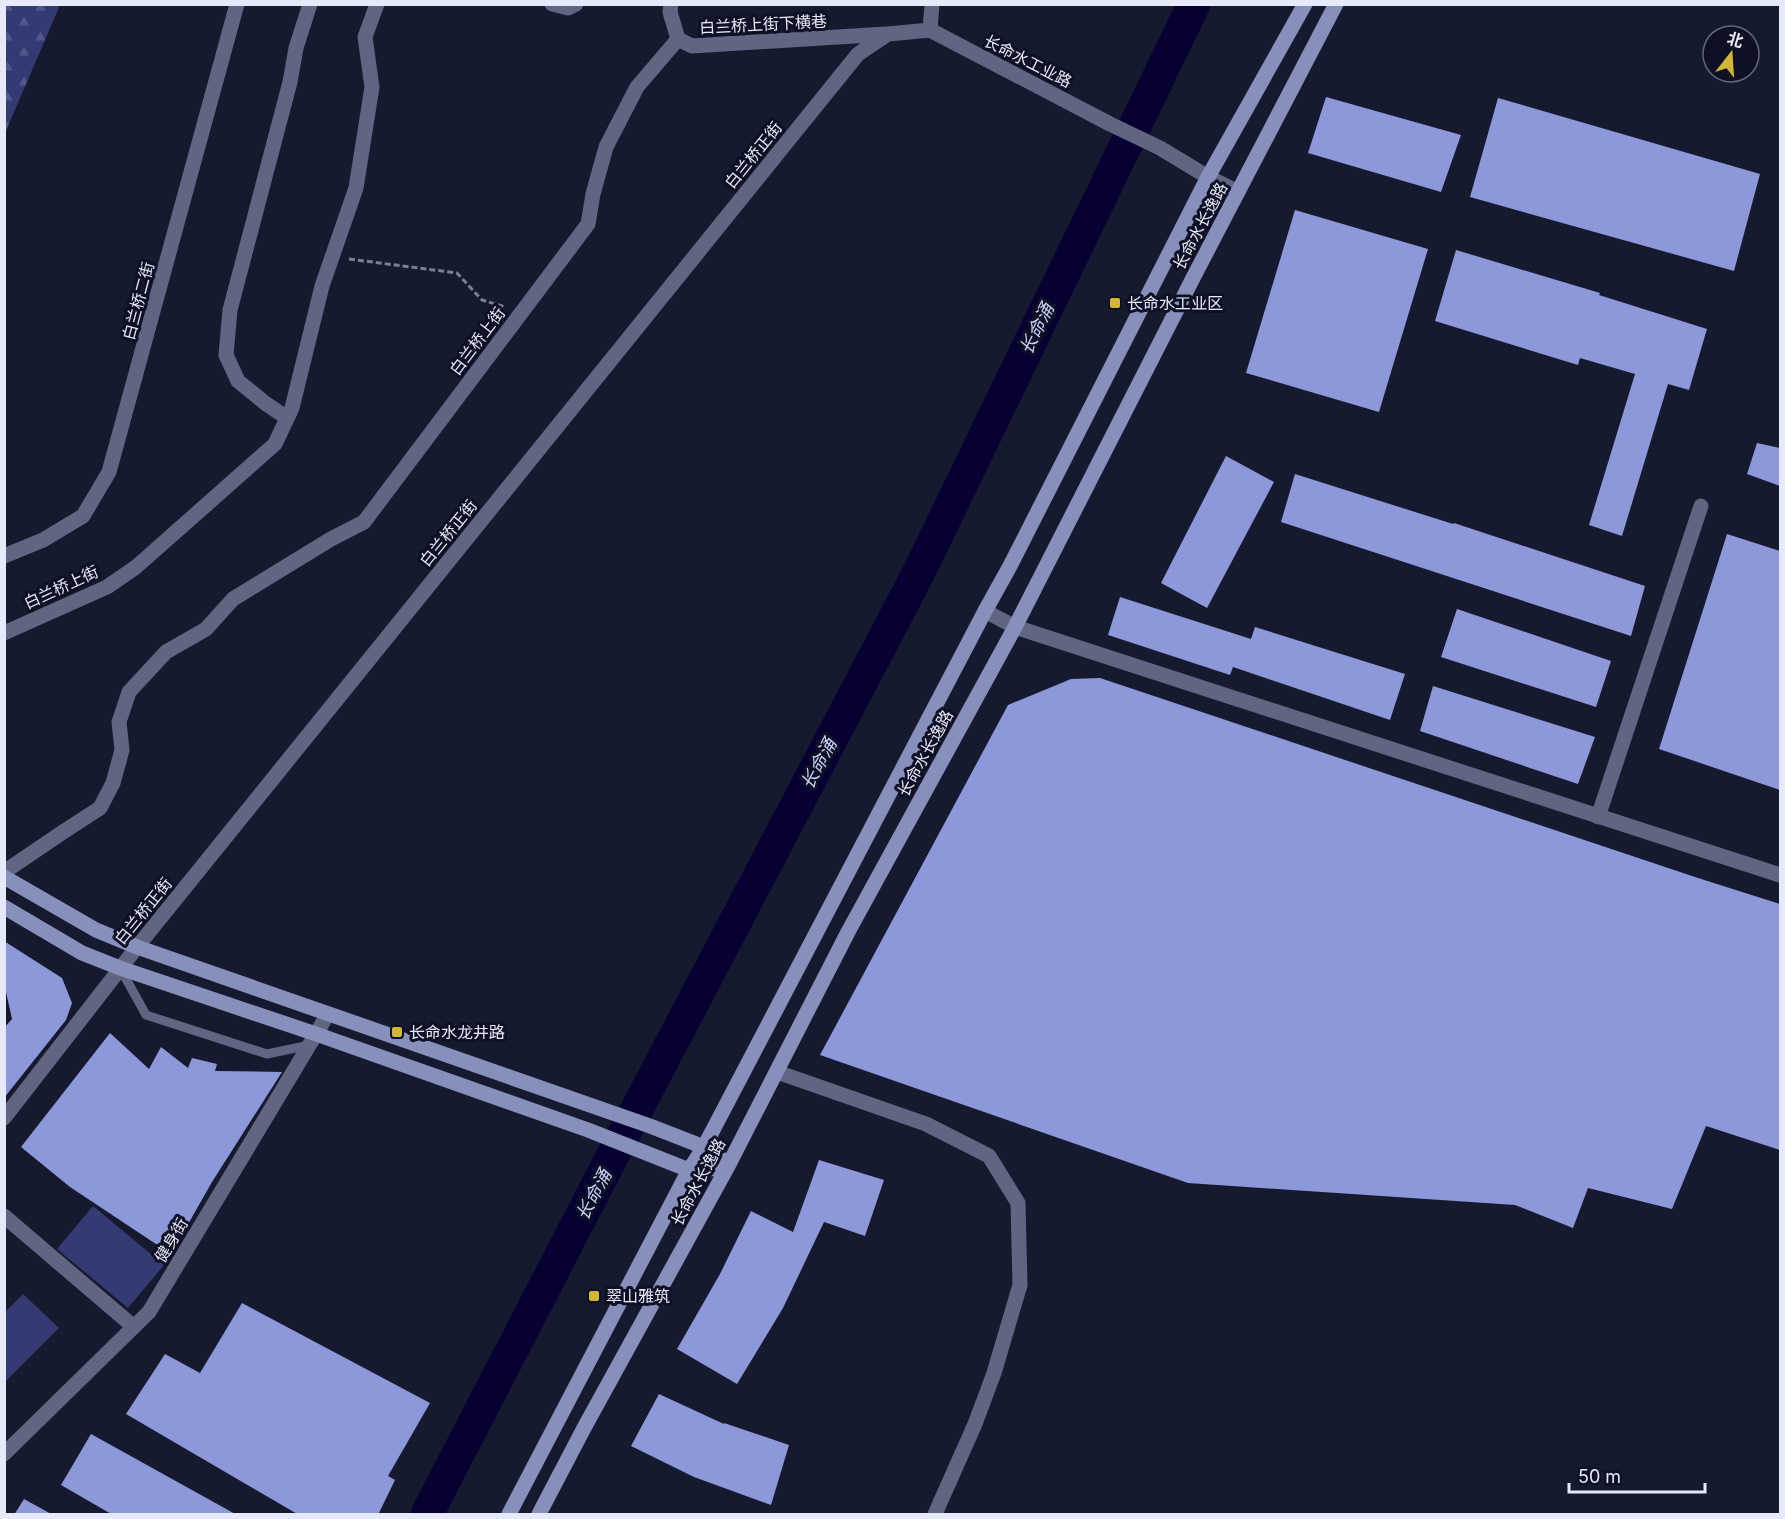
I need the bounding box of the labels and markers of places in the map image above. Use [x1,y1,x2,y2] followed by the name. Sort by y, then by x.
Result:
[1127,293,1223,313] place label: 长命水工业区
[1108,296,1122,310] marker: 长命水工业区
[409,1022,505,1042] place label: 长命水龙井路
[390,1025,404,1039] marker: 长命水龙井路
[606,1286,670,1306] place label: 翠山雅筑
[587,1289,601,1303] marker: 翠山雅筑

